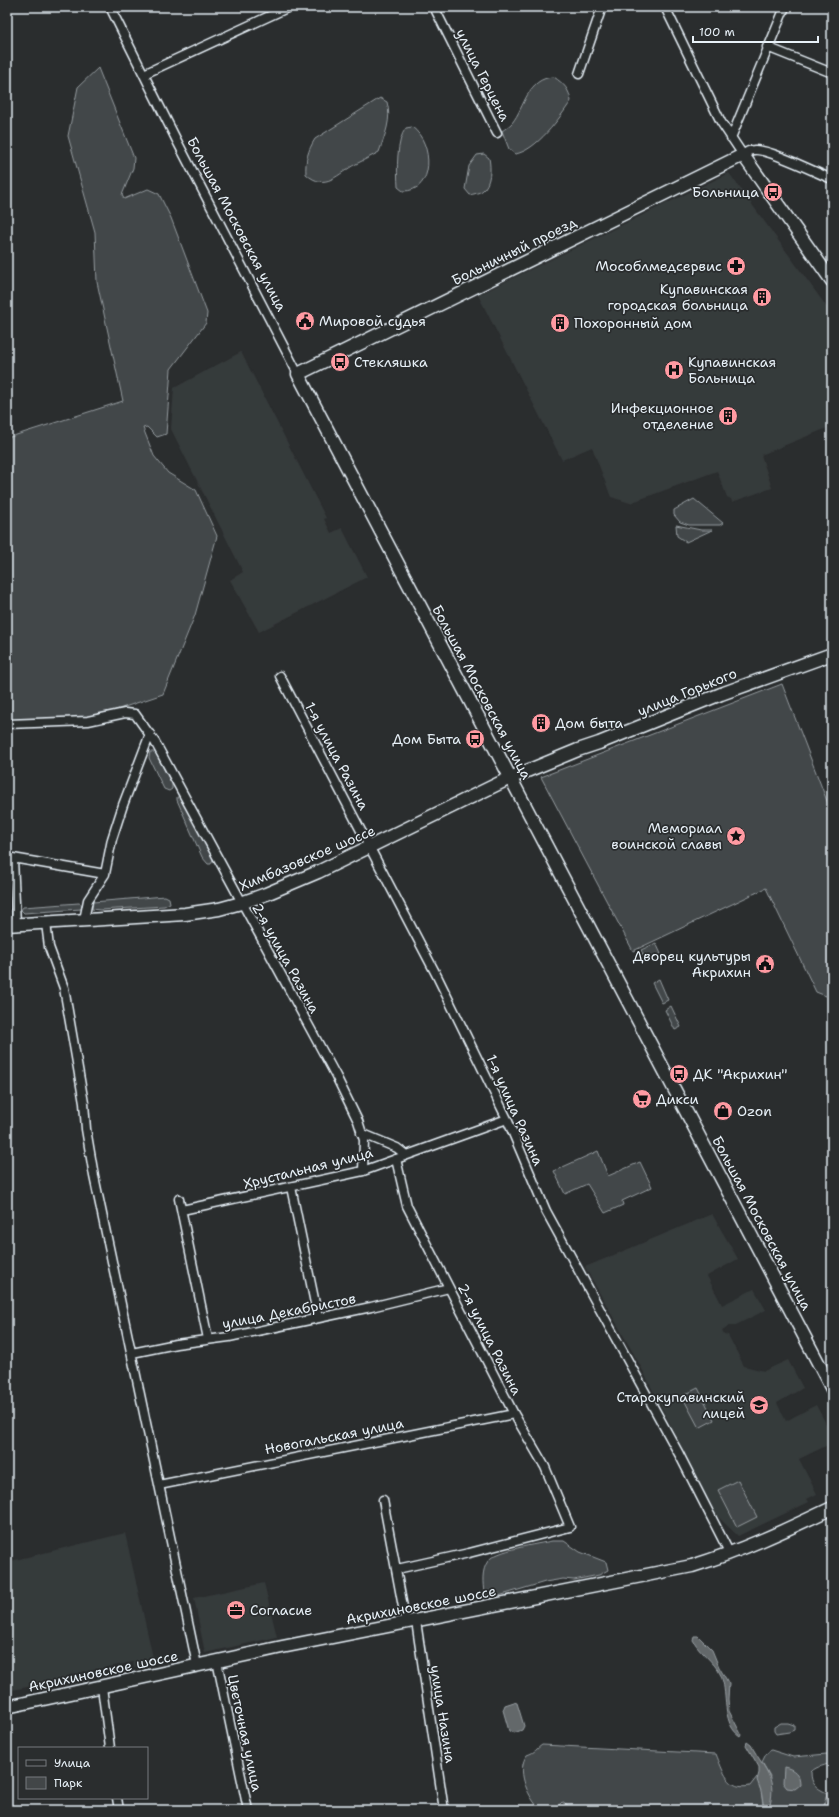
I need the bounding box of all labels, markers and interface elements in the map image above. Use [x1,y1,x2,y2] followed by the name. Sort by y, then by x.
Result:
[693,18,818,44] scale bar
[699,24,735,40] text: 100 m
[452,26,514,125] street label: улица Герцена
[183,134,291,315] street label: Большая Московская улица
[762,181,784,203] bus stop icon: Больница
[692,183,759,201] place label: Больница
[448,213,580,289] street label: Больничный проезд
[725,255,747,277] pharmacy icon: Мособлмедсервис
[595,257,722,275] place label: Мособлмедсервис
[608,280,748,314] place label: Купавинская городская больница
[751,286,773,308] building icon: Купавинская городская больница
[294,310,316,332] public building icon: Мировой судья
[319,312,426,330] place label: Мировой судья
[549,312,571,334] building icon: Похоронный дом
[574,314,692,332] place label: Похоронный дом
[329,351,351,373] bus stop icon: Стекляшка
[354,353,428,371] place label: Стекляшка
[688,353,776,387] place label: Купавинская Больница
[663,359,685,381] hospital icon: Купавинская Больница
[611,399,714,433] place label: Инфекционное отделение
[717,405,739,427] building icon: Инфекционное отделение
[428,602,536,783] street label: Большая Московская улица
[635,664,739,720] street label: улица Горького
[301,699,373,813] street label: 1-я улица Разина
[530,712,552,734] building icon: Дом быта
[555,714,624,732] place label: Дом быта
[464,728,486,750] bus stop icon: Дом Быта
[392,730,461,748] place label: Дом Быта
[611,819,722,853] place label: Мемориал воинской славы
[236,821,378,895] street label: Химбазовское шоссе
[725,825,747,847] place icon: Мемориал воинской славы
[248,900,324,1016] street label: 2-я улица Разина
[633,947,751,981] place label: Дворец культуры Акрихин
[754,953,776,975] public building icon: Дворец культуры Акрихин
[482,1052,548,1169] street label: 1-я улица Разина
[668,1063,690,1085] bus stop icon: ДК "Акрихин"
[693,1065,788,1083] place label: ДК "Акрихин"
[631,1088,653,1110] supermarket icon: Дикси
[656,1090,699,1108] place label: Дикси
[712,1100,734,1122] shop icon: Ozon
[737,1102,772,1120] place label: Ozon
[708,1133,816,1314] street label: Большая Московская улица
[241,1143,375,1193] street label: Хрустальная улица
[454,1280,526,1398] street label: 2-я улица Разина
[221,1289,357,1333] street label: улица Декабристов
[617,1388,745,1422] place label: Старокупавинский лицей
[748,1394,770,1416] school or university icon: Старокупавинский лицей
[263,1414,405,1458] street label: Новогальская улица
[344,1582,498,1628] street label: Акрихиновское шоссе
[225,1599,247,1621] office icon: Согласие
[250,1601,312,1619] place label: Согласие
[27,1646,180,1696] street label: Акрихиновское шоссе
[426,1664,460,1764] street label: улица Назина
[224,1673,266,1793] street label: Цветочная улица
[18,1747,148,1799] legend
[54,1755,91,1771] text: Улица
[54,1775,83,1791] text: Парк

